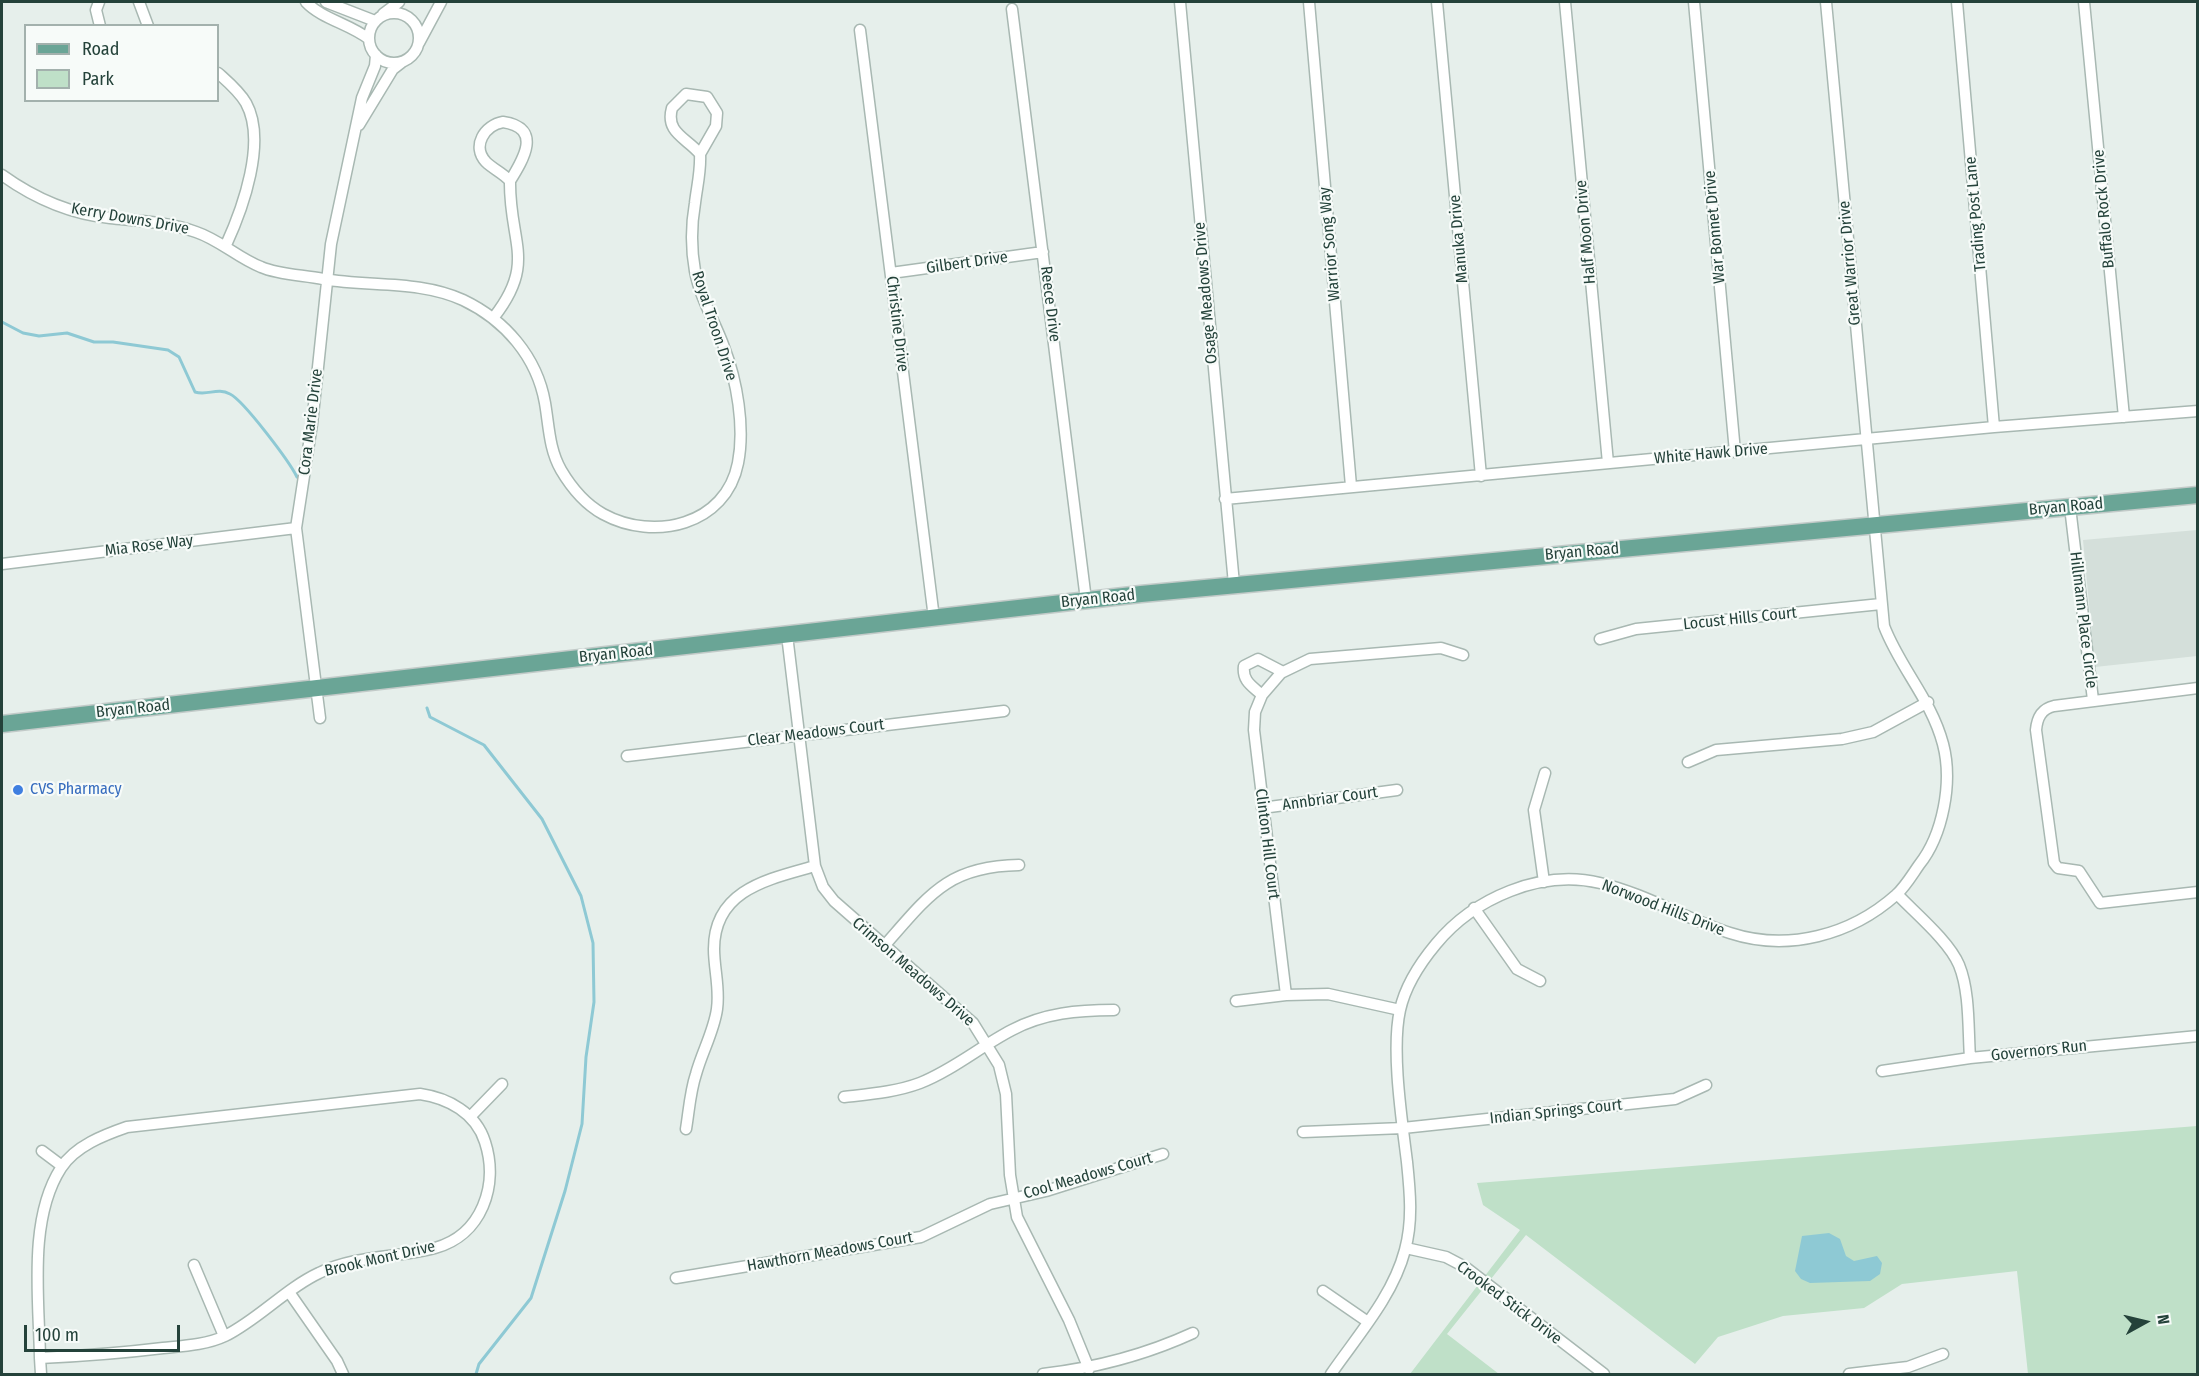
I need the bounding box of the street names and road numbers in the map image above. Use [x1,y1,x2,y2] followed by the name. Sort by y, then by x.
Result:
[2089,149,2119,269] street label: Buffalo Rock Drive
[1961,156,1991,272] street label: Trading Post Lane
[1700,170,1730,284] street label: War Bonnet Drive
[1572,179,1600,285] street label: Half Moon Drive
[1315,186,1345,302] street label: Warrior Song Way
[1446,194,1472,284] street label: Manuka Drive
[70,199,190,239] street label: Kerry Downs Drive
[1835,200,1865,326] street label: Great Warrior Drive
[1190,221,1222,365] street label: Osage Meadows Drive
[925,248,1009,278] street label: Gilbert Drive
[1036,265,1064,343] street label: Reece Drive
[687,269,741,383] street label: Royal Troon Drive
[882,275,912,373] street label: Christine Drive
[295,368,327,476] street label: Cora Marie Drive
[1653,439,1769,469] street label: White Hawk Drive
[2028,494,2104,520] street label: Bryan Road
[104,531,194,561] street label: Mia Rose Way
[1544,539,1620,565] street label: Bryan Road
[2065,551,2101,689] street label: Hillmann Place Circle
[1060,586,1136,612] street label: Bryan Road
[1682,603,1798,635] street label: Locust Hills Court
[578,641,654,667] street label: Bryan Road
[95,696,171,722] street label: Bryan Road
[747,715,885,751] street label: Clear Meadows Court
[1281,783,1379,815] street label: Annbriar Court
[1251,787,1283,901] street label: Clinton Hill Court
[1599,876,1727,940] street label: Norwood Hills Drive
[848,914,978,1030] street label: Crimson Meadows Drive
[1990,1036,2088,1066] street label: Governors Run
[1489,1095,1623,1129] street label: Indian Springs Court
[1021,1148,1155,1204] street label: Cool Meadows Court
[745,1228,915,1276] street label: Hawthorn Meadows Court
[323,1237,437,1281] street label: Brook Mont Drive
[1453,1257,1565,1349] street label: Crooked Stick Drive

